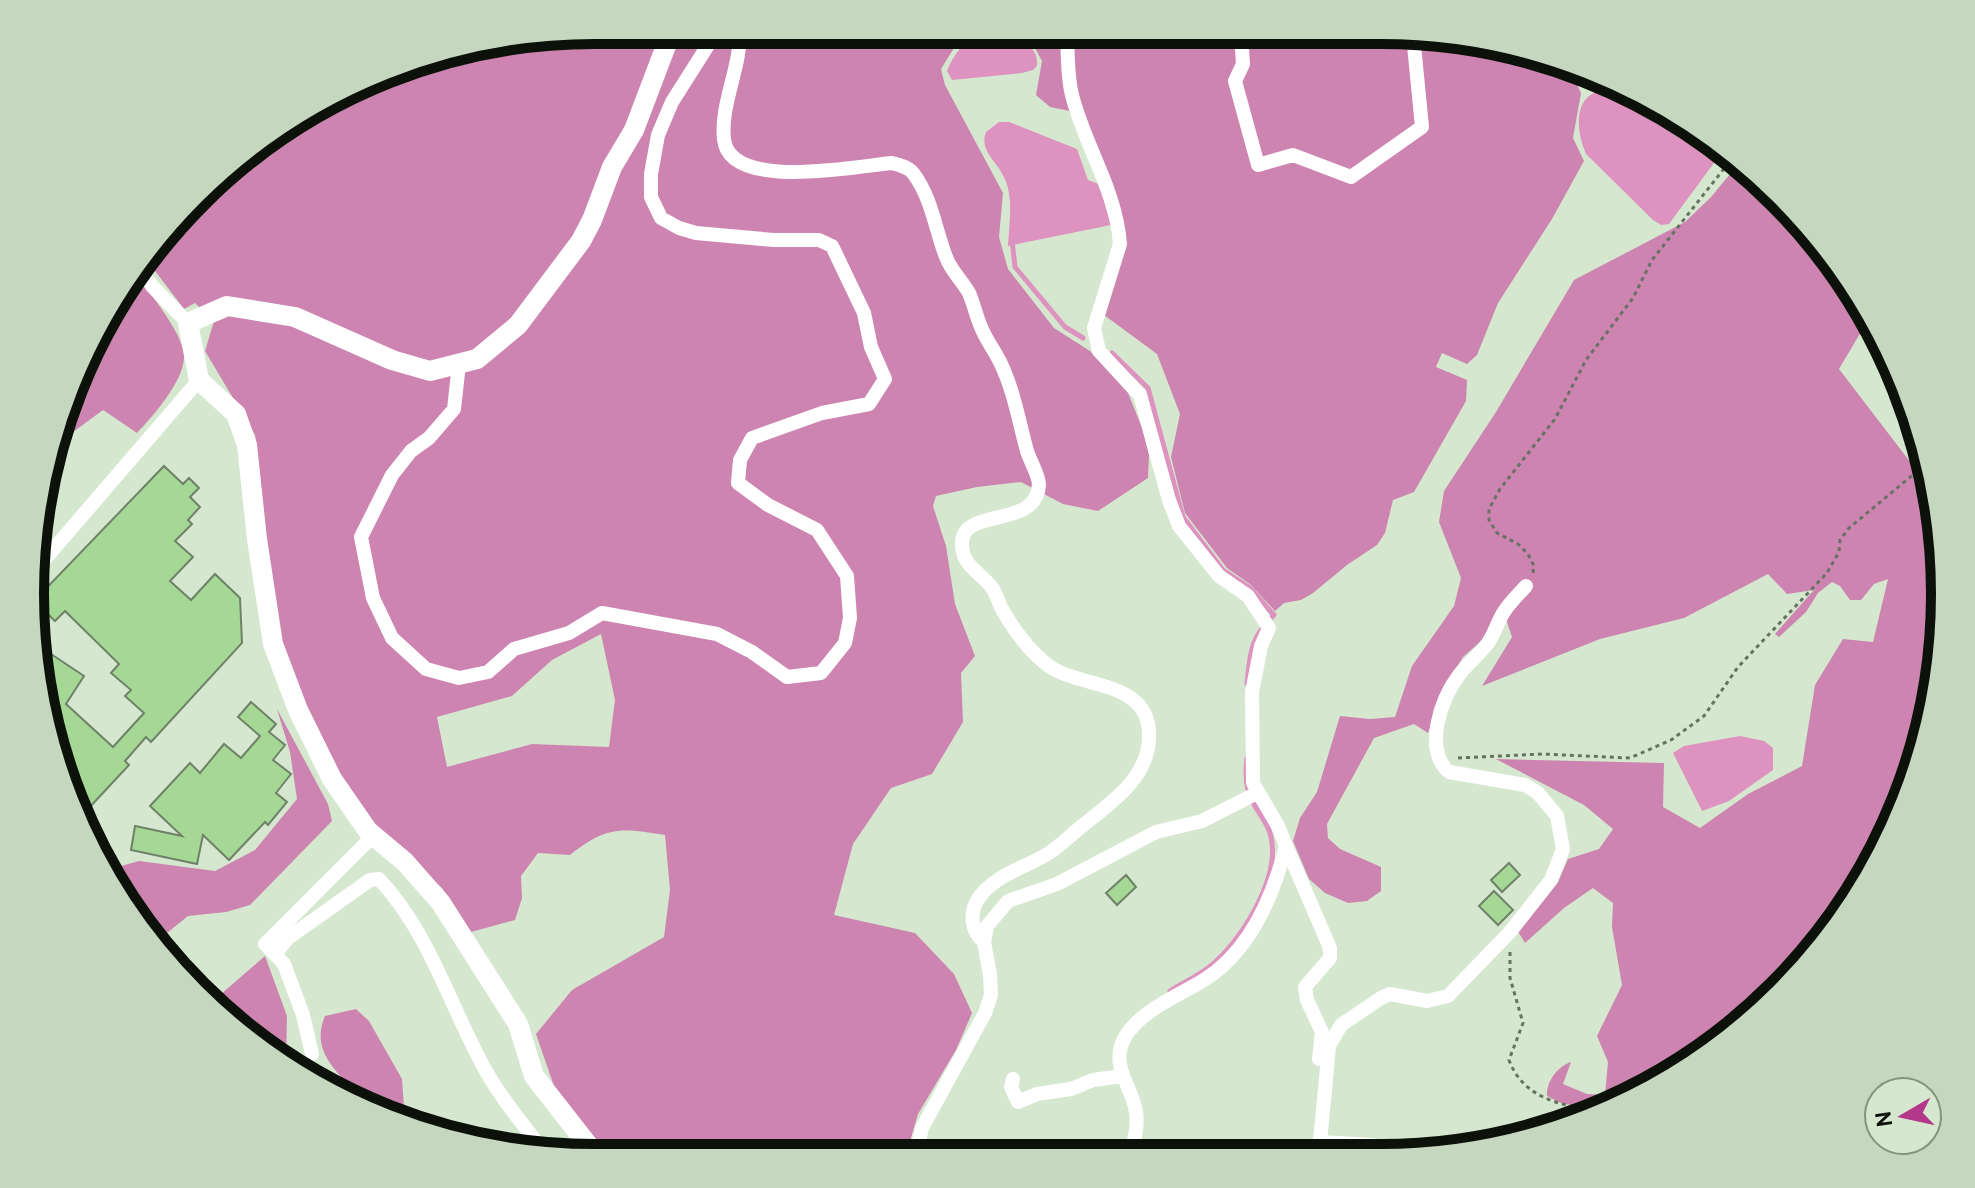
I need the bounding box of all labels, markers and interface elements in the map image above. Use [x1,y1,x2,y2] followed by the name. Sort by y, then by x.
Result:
[1863,1076,1943,1156] north arrow
[1871,1109,1900,1129] text: N

